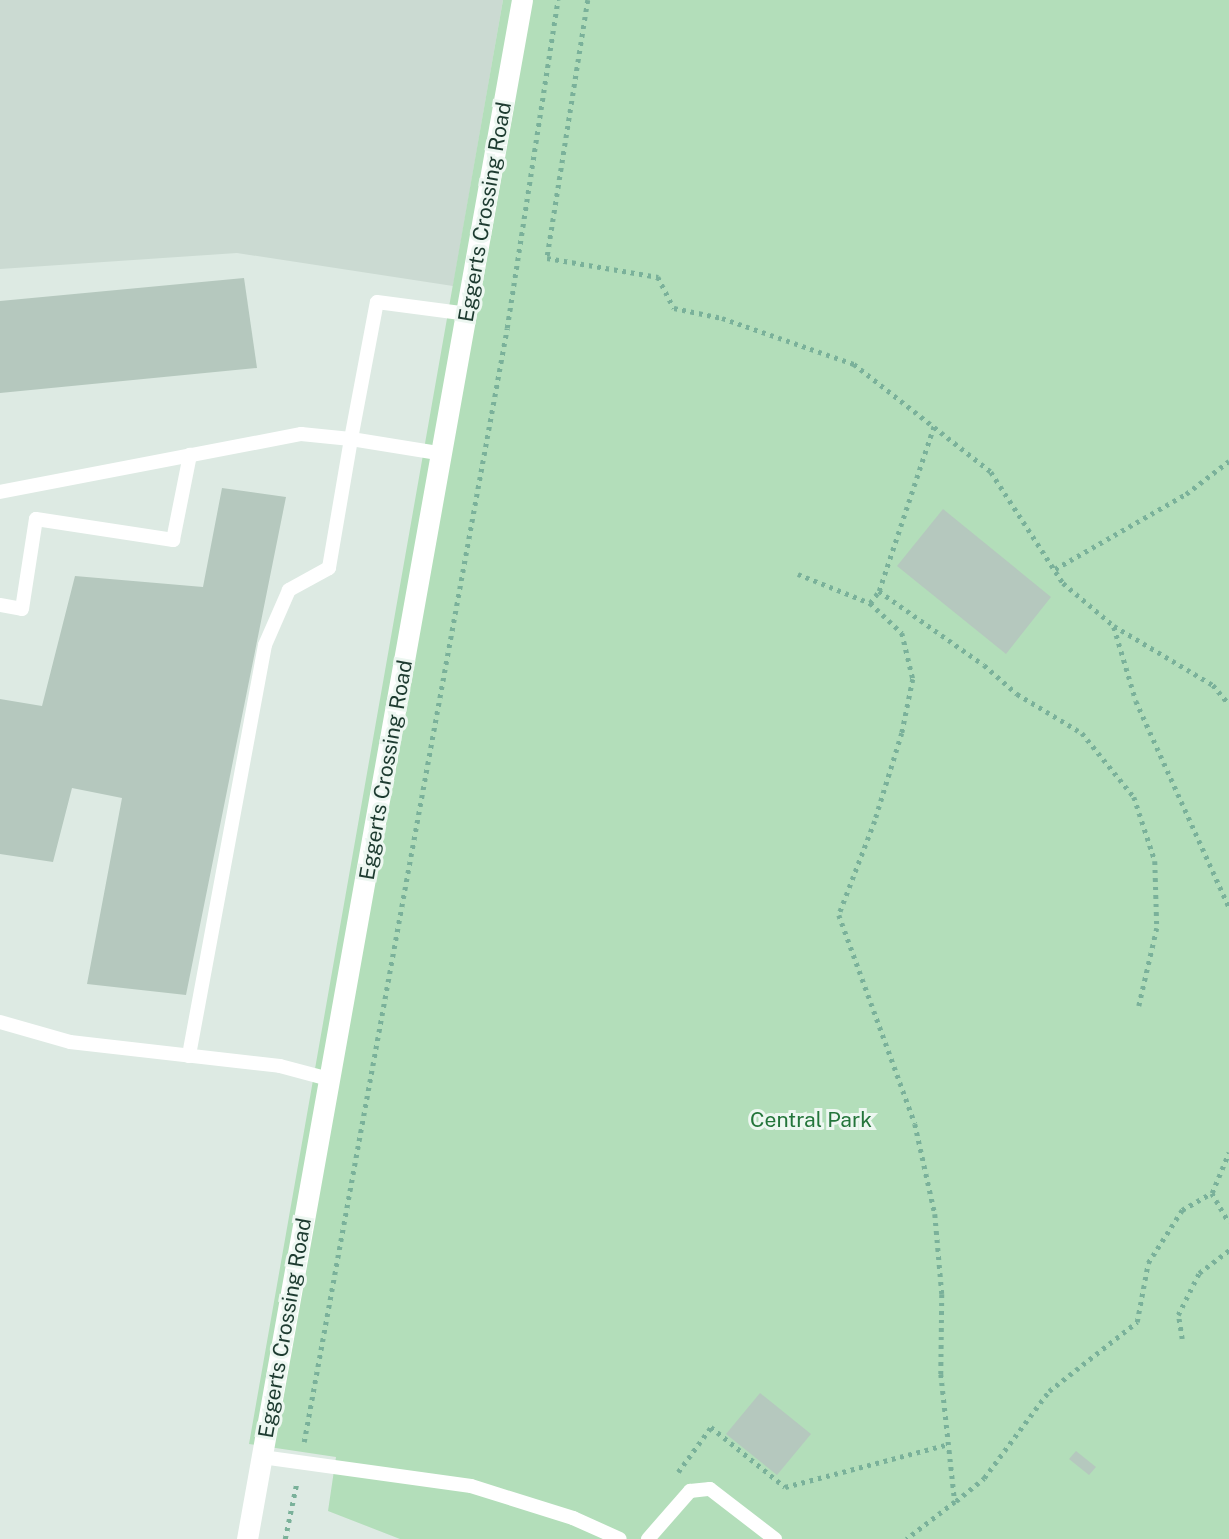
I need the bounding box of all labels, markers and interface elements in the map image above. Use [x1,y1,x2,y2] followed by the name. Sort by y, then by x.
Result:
[453,100,517,324] street label: Eggerts Crossing Road
[354,658,418,882] street label: Eggerts Crossing Road
[750,1107,872,1133] park label: Central Park
[253,1216,317,1440] street label: Eggerts Crossing Road

